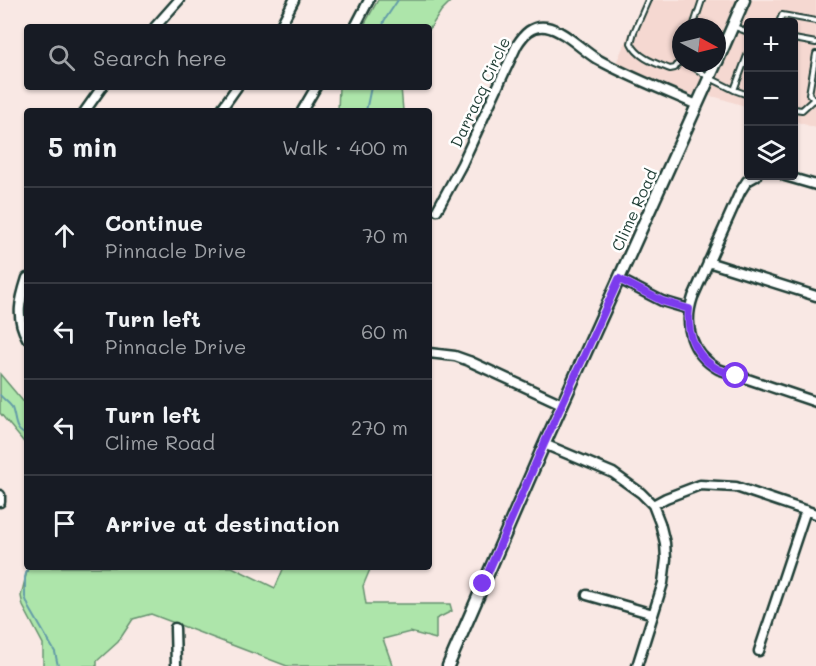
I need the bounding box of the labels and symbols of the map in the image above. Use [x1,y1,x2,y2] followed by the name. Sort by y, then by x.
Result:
[672,18,726,72] north arrow
[445,33,514,150] street label: Darracq Circle
[606,165,661,254] street label: Clime Road
[722,362,748,388] route start
[469,570,495,596] route end

